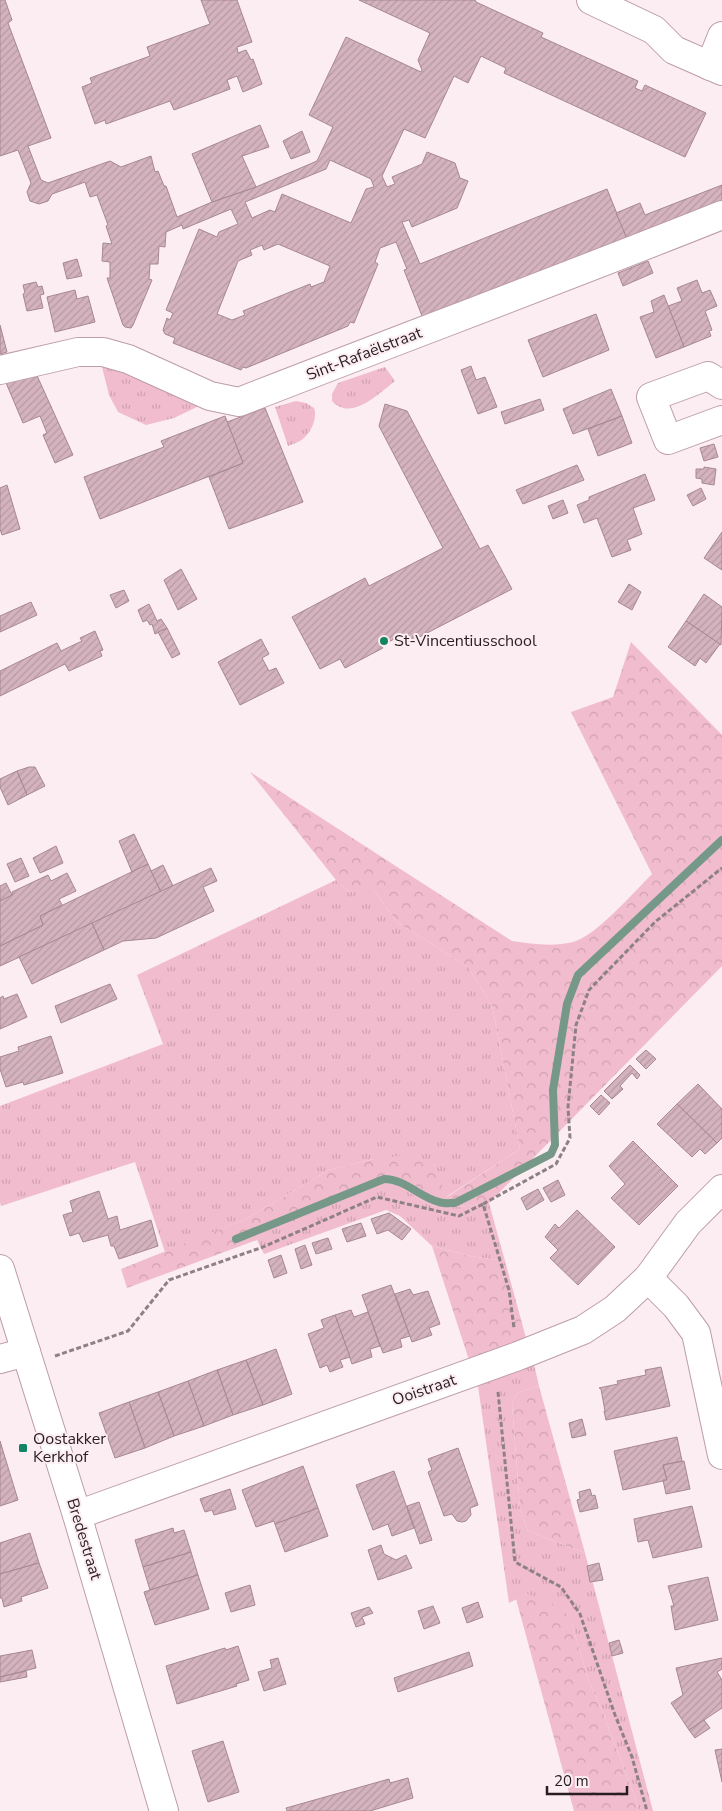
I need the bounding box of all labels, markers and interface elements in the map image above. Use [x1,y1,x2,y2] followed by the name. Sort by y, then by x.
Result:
[303,322,425,386] street label: Sint-Rafaëlstraat
[394,630,537,652] place label: St-Vincentiusschool
[378,635,390,647] marker: St-Vincentiusschool
[389,1369,459,1411] street label: Ooistraat
[33,1428,106,1468] place label: Oostakker Kerkhof
[17,1442,29,1454] marker: Oostakker Kerkhof
[61,1496,107,1583] street label: Bredestraat
[547,1764,627,1796] scale bar
[554,1771,589,1791] text: 20 m

